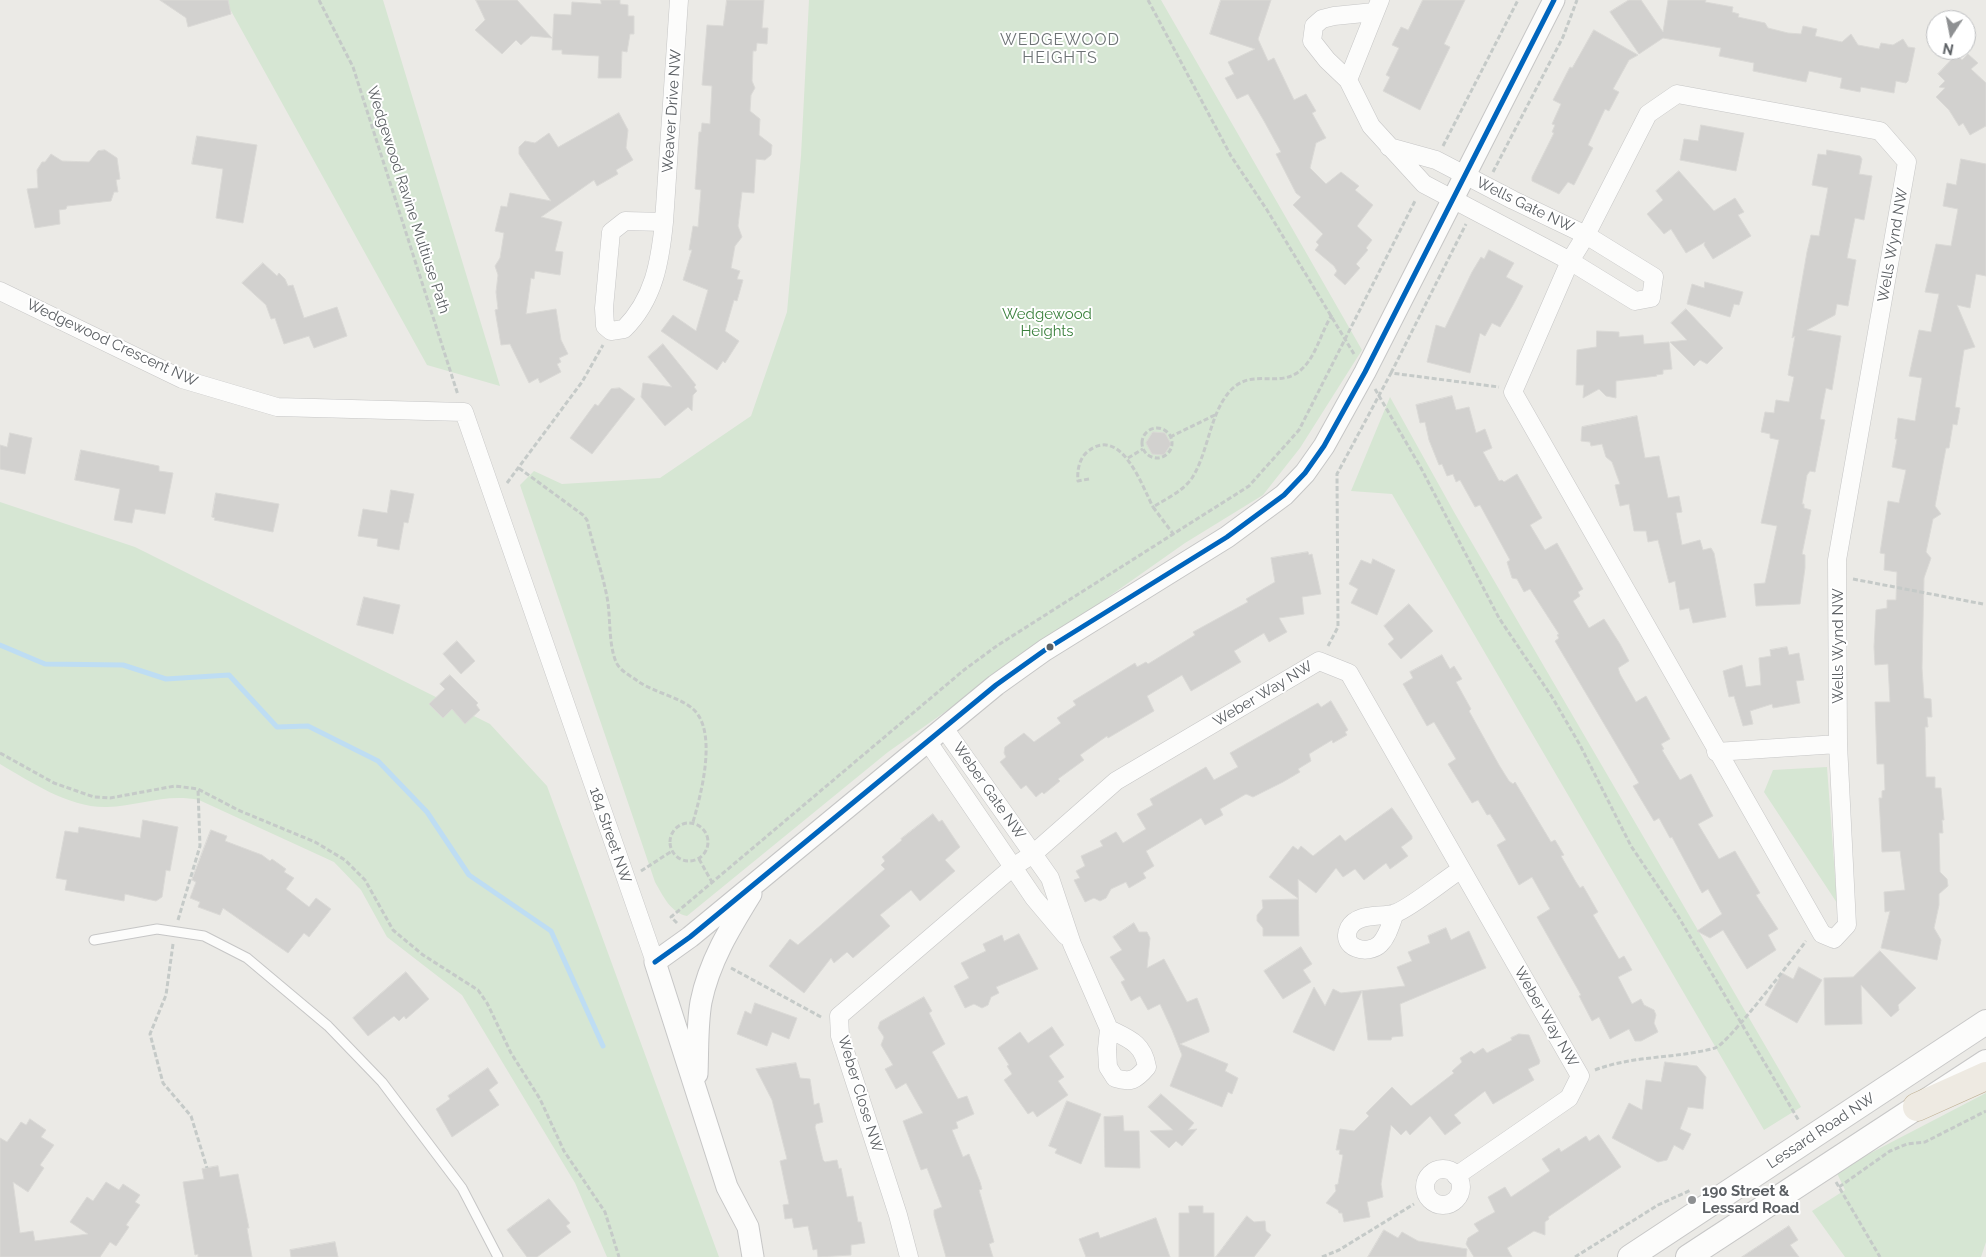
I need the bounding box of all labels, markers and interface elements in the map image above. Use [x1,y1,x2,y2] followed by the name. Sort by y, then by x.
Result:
[1926,10,1976,60] north arrow
[999,30,1121,68] district label: WEDGEWOOD HEIGHTS
[1942,40,1955,58] text: N
[659,49,685,173] street label: Weaver Drive NW
[363,84,453,316] street label: Wedgewood Ravine Multiuse Path
[1473,174,1577,236] street label: Wells Gate NW
[1874,187,1912,303] street label: Wells Wynd NW
[24,295,200,391] street label: Wedgewood Crescent NW
[1002,305,1092,340] park label: Wedgewood Heights
[1829,588,1847,704] street label: Wells Wynd NW
[1045,642,1055,652] unlabelled marker
[1210,657,1316,731] street label: Weber Way NW
[949,739,1029,843] street label: Weber Gate NW
[585,785,635,885] street label: 184 Street NW
[1510,964,1582,1070] street label: Weber Way NW
[834,1033,886,1155] street label: Weber Close NW
[1764,1089,1878,1173] street label: Lessard Road NW
[1702,1182,1799,1217] place label: 190 Street & Lessard Road
[1686,1194,1698,1206] marker: 190 Street & Lessard Road

